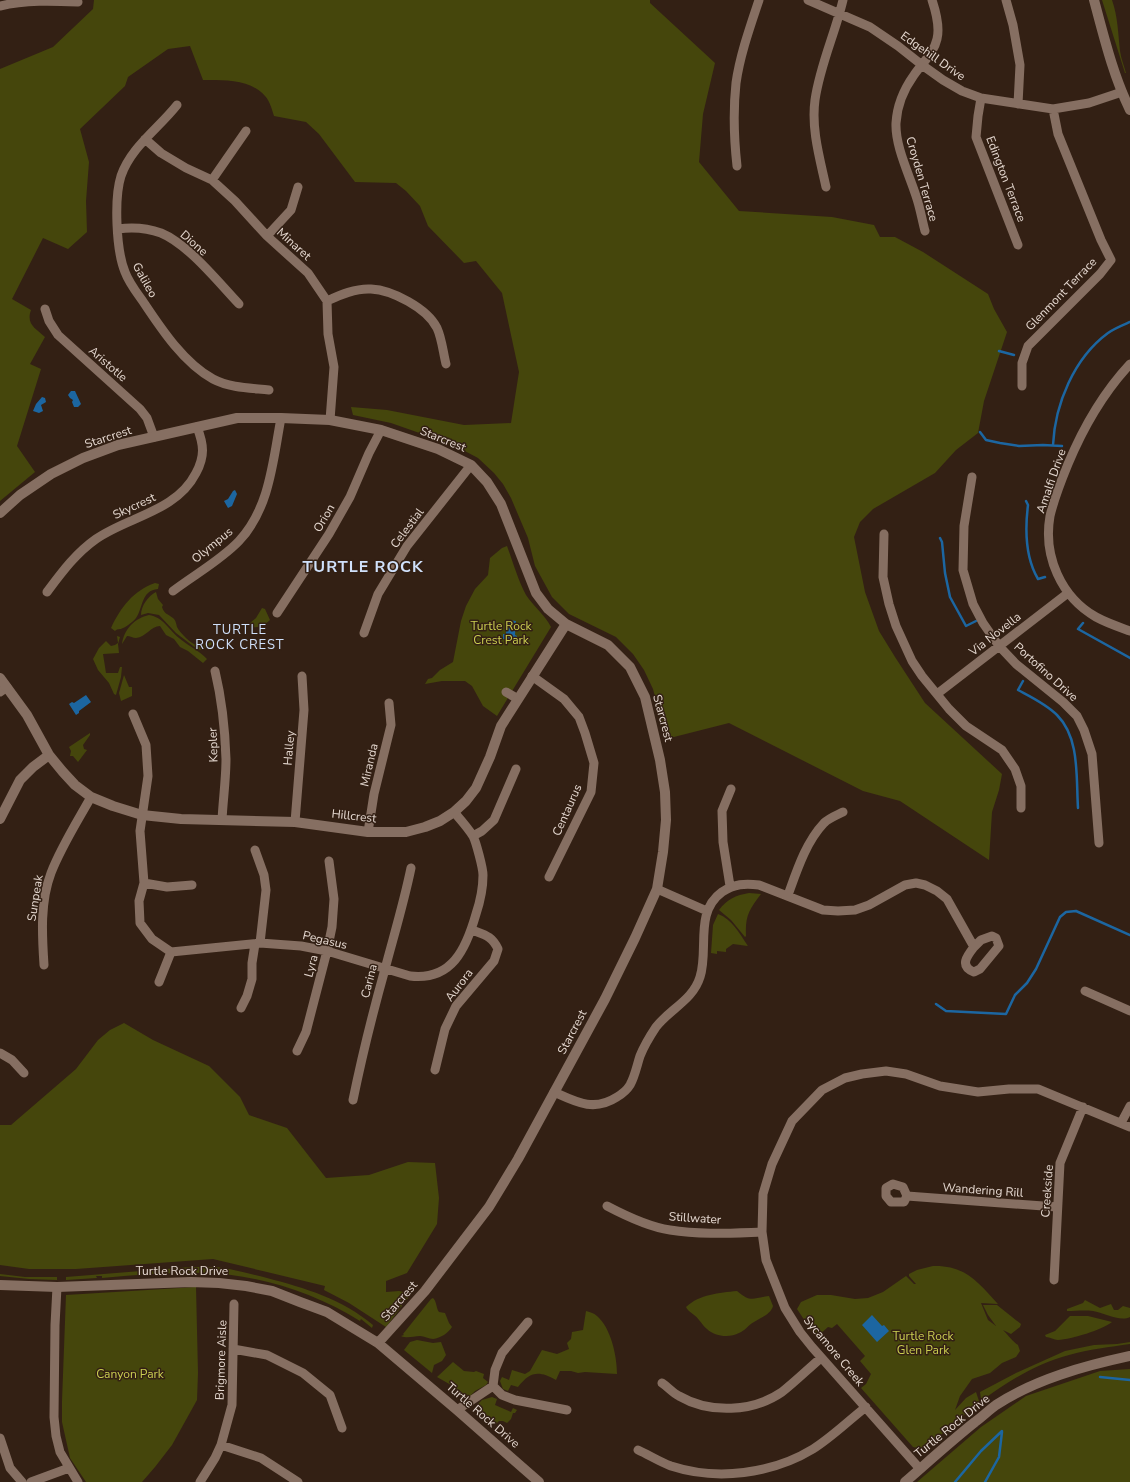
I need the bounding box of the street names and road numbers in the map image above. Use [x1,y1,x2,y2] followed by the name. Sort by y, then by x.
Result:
[897,28,969,84] street label: Edgehill Drive
[982,134,1030,224] street label: Edington Terrace
[902,135,942,223] street label: Croyden Terrace
[273,224,315,264] street label: Minaret
[177,227,211,259] street label: Dione
[1022,254,1100,334] street label: Glenmont Terrace
[129,260,161,301] street label: Galileo
[85,343,131,385] street label: Aristotle
[83,422,134,452] street label: Starcrest
[418,423,469,456] street label: Starcrest
[1033,447,1069,515] street label: Amalfi Drive
[110,489,159,523] street label: Skycrest
[310,501,338,535] street label: Orion
[387,504,428,551] street label: Celestial
[188,523,236,566] street label: Olympus
[965,609,1024,660] street label: Via Novella
[1011,639,1081,705] street label: Portofino Drive
[649,693,677,744] street label: Starcrest
[204,727,222,763] street label: Kepler
[280,729,299,766] street label: Halley
[356,742,382,788] street label: Miranda
[549,781,586,838] street label: Centaurus
[331,806,378,826] street label: Hillcrest
[23,873,47,922] street label: Sunpeak
[301,927,349,953] street label: Pegasus
[300,953,322,979] street label: Lyra
[357,962,381,1000] street label: Carina
[441,965,477,1005] street label: Aurora
[554,1006,591,1057] street label: Starcrest
[1037,1164,1057,1218] street label: Creekside
[942,1179,1024,1201] street label: Wandering Rill
[668,1208,722,1228] street label: Stillwater
[136,1263,228,1279] street label: Turtle Rock Drive
[377,1277,421,1324] street label: Starcrest
[800,1313,869,1390] street label: Sycamore Creek
[212,1320,230,1400] street label: Brigmore Aisle
[443,1379,523,1451] street label: Turtle Rock Drive
[911,1391,993,1461] street label: Turtle Rock Drive

